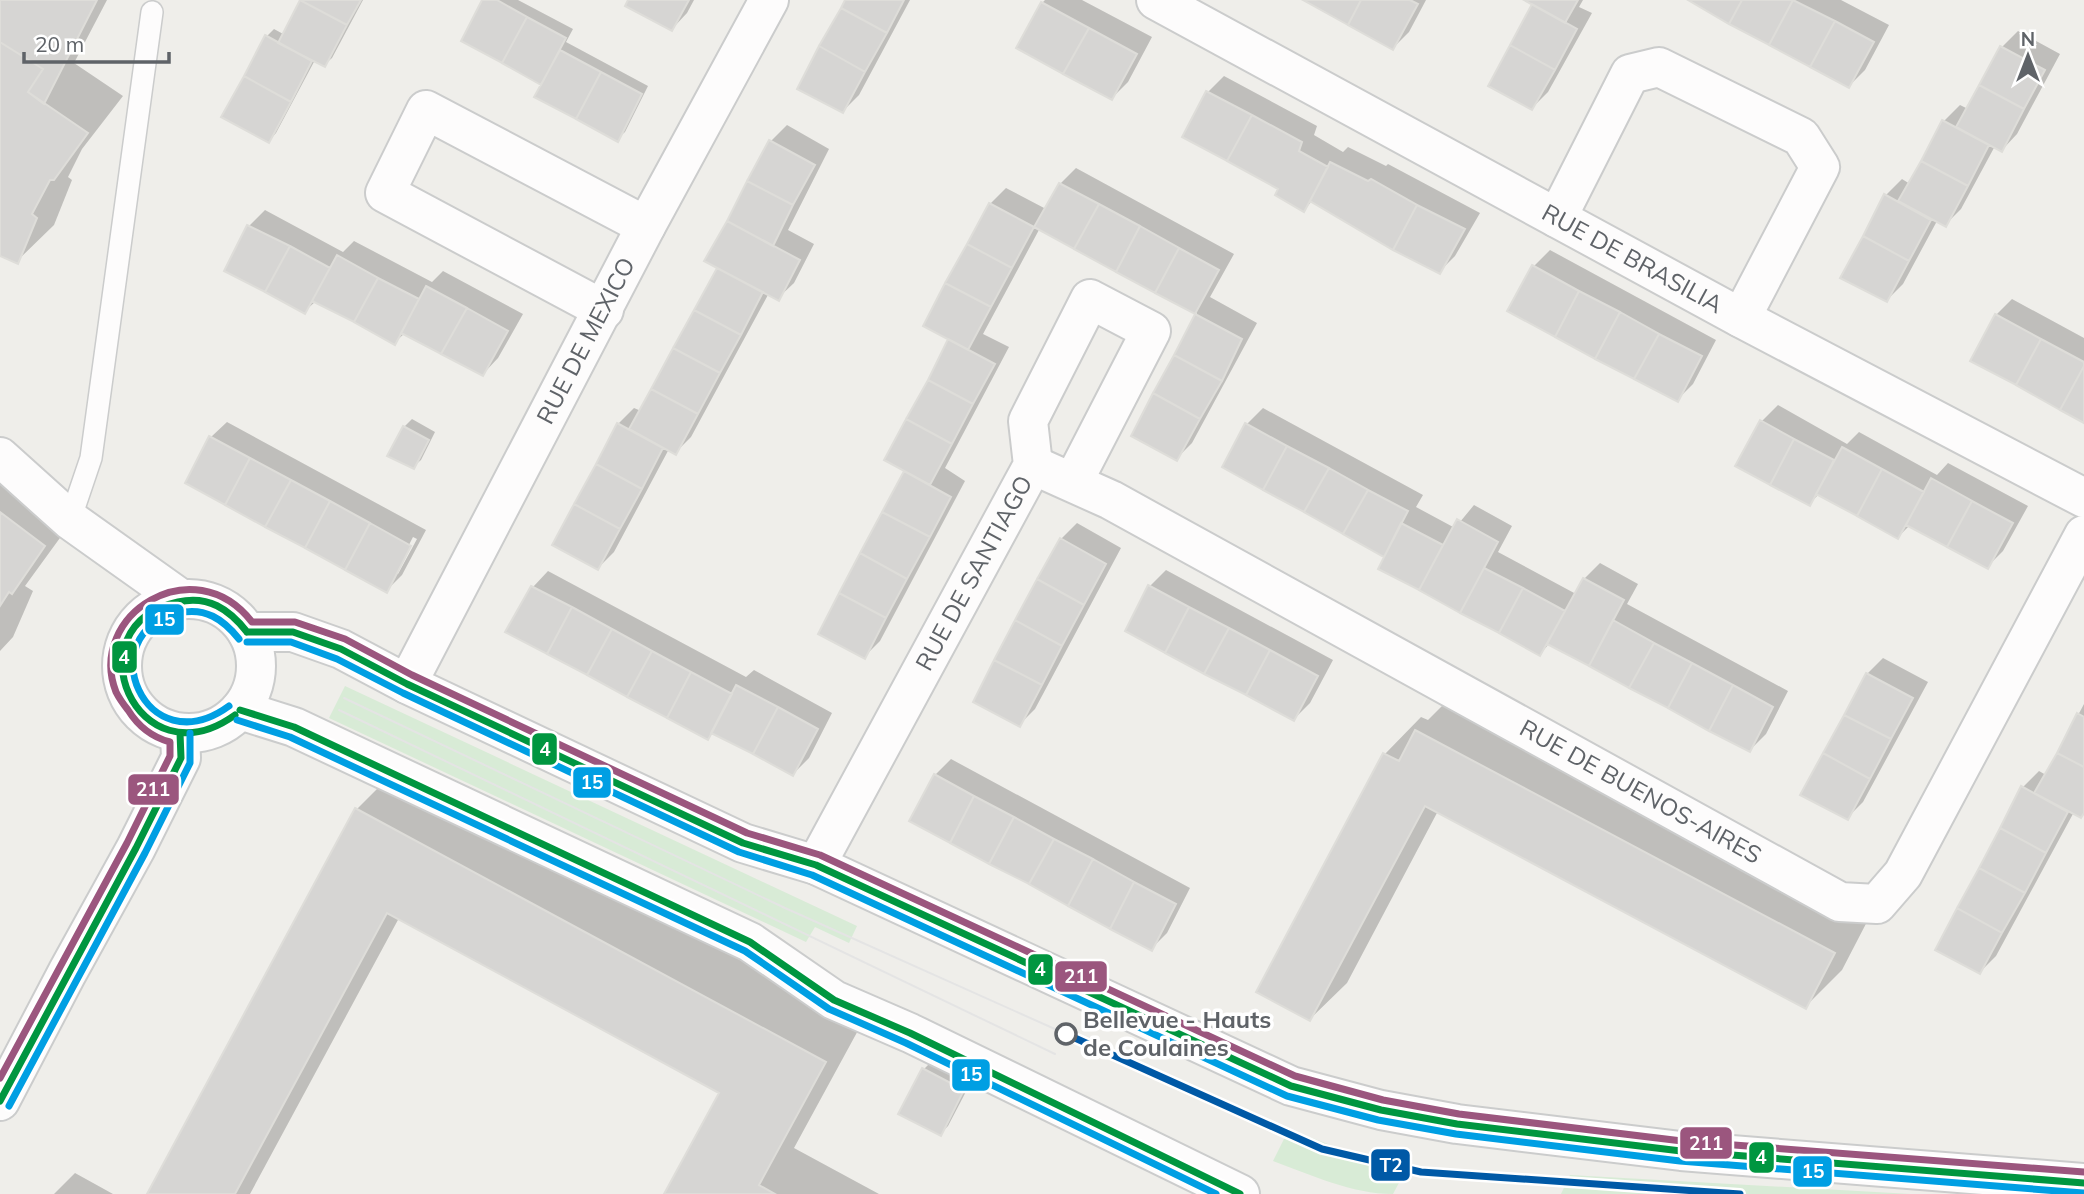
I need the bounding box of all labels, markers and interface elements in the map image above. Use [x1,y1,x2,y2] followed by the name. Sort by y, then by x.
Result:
[24,21,170,65] scale bar
[1993,21,2063,91] north arrow
[2021,27,2035,51] text: N
[35,31,84,57] text: 20 m
[1537,197,1729,319] street label: RUE DE BRASILIA
[529,252,641,429] street label: RUE DE MEXICO
[908,470,1038,675] street label: RUE DE SANTIAGO
[144,603,185,636] line badge: 15
[153,607,175,631] text: 15
[111,640,138,674] line badge: 4
[118,645,130,669] text: 4
[1515,712,1767,870] street label: RUE DE BUENOS-AIRES
[531,732,558,766] line badge: 4
[539,737,551,761] text: 4
[572,766,612,799] line badge: 15
[581,770,603,794] text: 15
[127,773,180,806] line badge: 211
[136,777,170,801] text: 211
[1027,953,1054,986] line badge: 4
[1034,957,1046,981] text: 4
[1054,960,1108,993] line badge: 211
[1064,964,1098,988] text: 211
[1083,1004,1271,1062] place label: Bellevue - Hauts de Coulaines
[1055,1023,1077,1045] marker: Bellevue - Hauts de Coulaines
[951,1058,991,1092] line badge: 15
[960,1062,982,1086] text: 15
[1679,1126,1733,1160] line badge: 211
[1689,1131,1723,1155] text: 211
[1748,1141,1775,1174] line badge: 4
[1755,1145,1767,1169] text: 4
[1370,1148,1411,1182] line badge: T2
[1379,1153,1403,1177] text: T2
[1792,1155,1833,1188] line badge: 15
[1802,1159,1824,1183] text: 15

